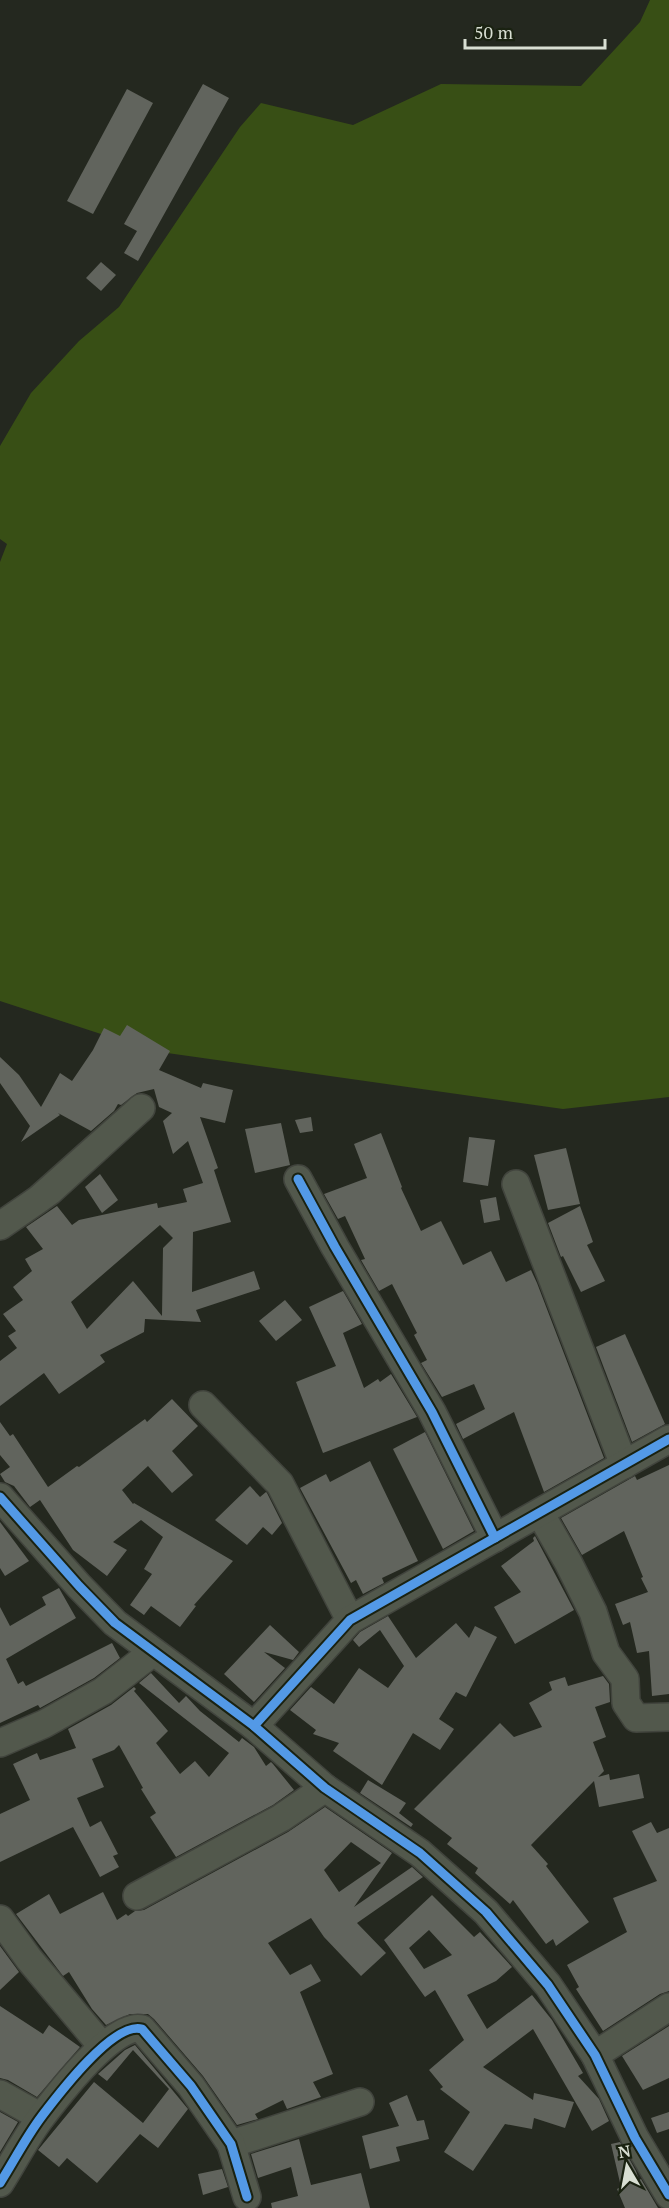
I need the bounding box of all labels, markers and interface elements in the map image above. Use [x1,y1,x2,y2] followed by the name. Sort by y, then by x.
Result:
[465,12,604,50] scale bar
[474,20,514,44] text: 50 m
[597,2136,657,2196] north arrow
[617,2139,632,2163] text: N

